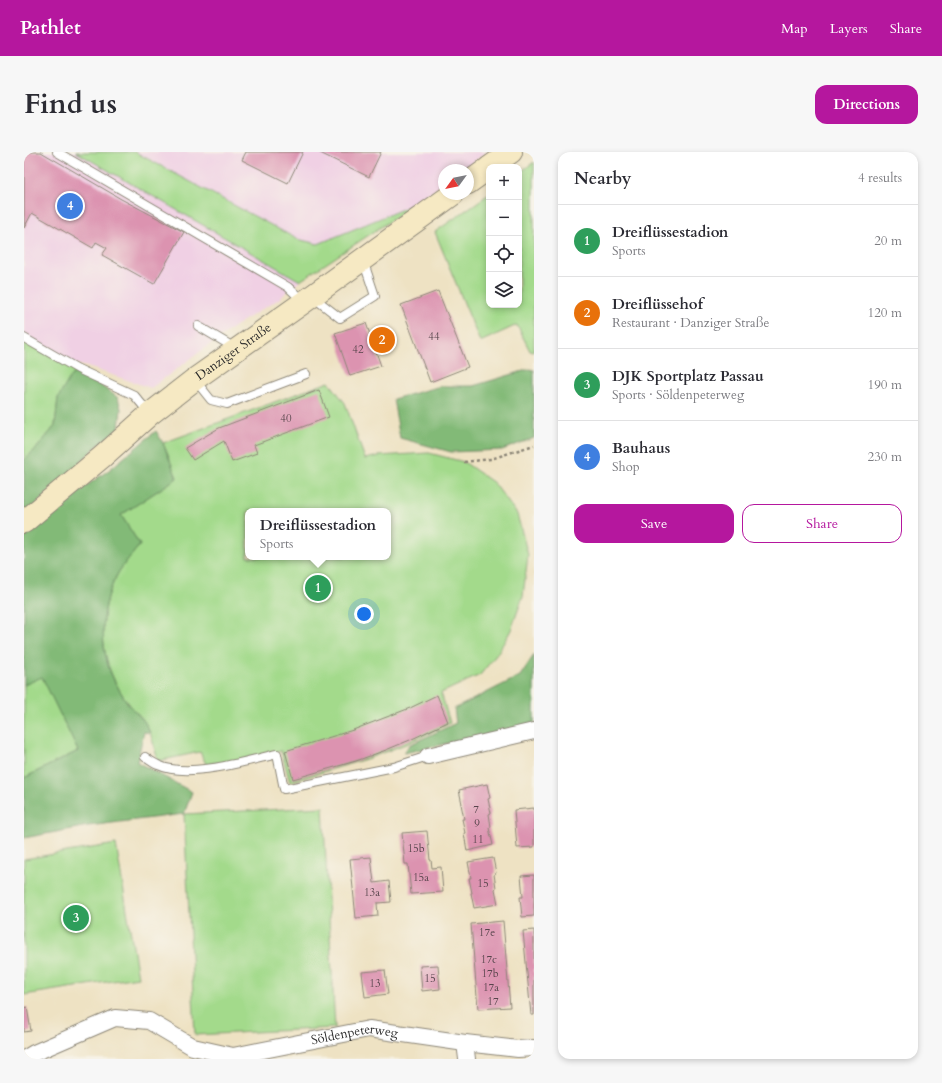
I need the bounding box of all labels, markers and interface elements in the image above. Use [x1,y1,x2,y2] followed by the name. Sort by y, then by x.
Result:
[20,15,81,41] text: Pathlet
[781,19,808,38] text: Map
[830,19,868,38] text: Layers
[890,19,922,38] text: Share
[24,85,117,123] text: Find us
[815,85,918,124] button: Directions
[438,164,474,200] north arrow
[486,164,522,308] map controls
[486,164,522,200] button: +
[574,167,631,190] text: Nearby
[858,169,902,187] text: 4 results
[57,191,83,221] pin: 4
[486,200,522,236] button: −
[612,222,728,242] text: Dreiflüssestadion
[584,232,590,250] text: 1
[874,232,902,250] text: 20 m
[486,236,522,272] button: locate
[612,242,646,260] text: Sports
[486,272,522,308] button: layers
[612,294,703,314] text: Dreiflüssehof
[584,304,590,322] text: 2
[868,304,902,322] text: 120 m
[612,314,769,332] text: Restaurant · Danziger Straße
[192,319,275,385] street label: Danziger Straße
[369,325,395,355] pin: 2
[428,329,440,344] house number: 44
[352,342,364,357] house number: 42
[612,366,764,386] text: DJK Sportplatz Passau
[584,376,590,394] text: 3
[868,376,902,394] text: 190 m
[612,386,744,404] text: Sports · Söldenpeterweg
[280,411,292,426] house number: 40
[612,438,670,458] text: Bauhaus
[584,448,590,466] text: 4
[868,448,902,466] text: 230 m
[612,458,640,476] text: Shop
[574,504,734,543] button: Save
[742,504,902,543] button: Share
[245,508,391,560] popup
[260,515,376,535] text: Dreiflüssestadion
[260,535,293,553] text: Sports
[305,573,331,603] pin: 1
[354,604,374,624] your location
[473,802,479,817] house number: 7
[474,816,480,831] house number: 9
[472,832,484,847] house number: 11
[407,841,425,856] house number: 15b
[413,870,429,885] house number: 15a
[477,876,489,891] house number: 15
[364,885,380,900] house number: 13a
[63,903,89,933] pin: 3
[479,925,495,940] house number: 17e
[481,952,497,967] house number: 17c
[481,966,499,981] house number: 17b
[424,971,436,986] house number: 15
[369,976,381,991] house number: 13
[483,980,499,995] house number: 17a
[487,994,499,1009] house number: 17
[309,1020,400,1049] street label: Söldenpeterweg

